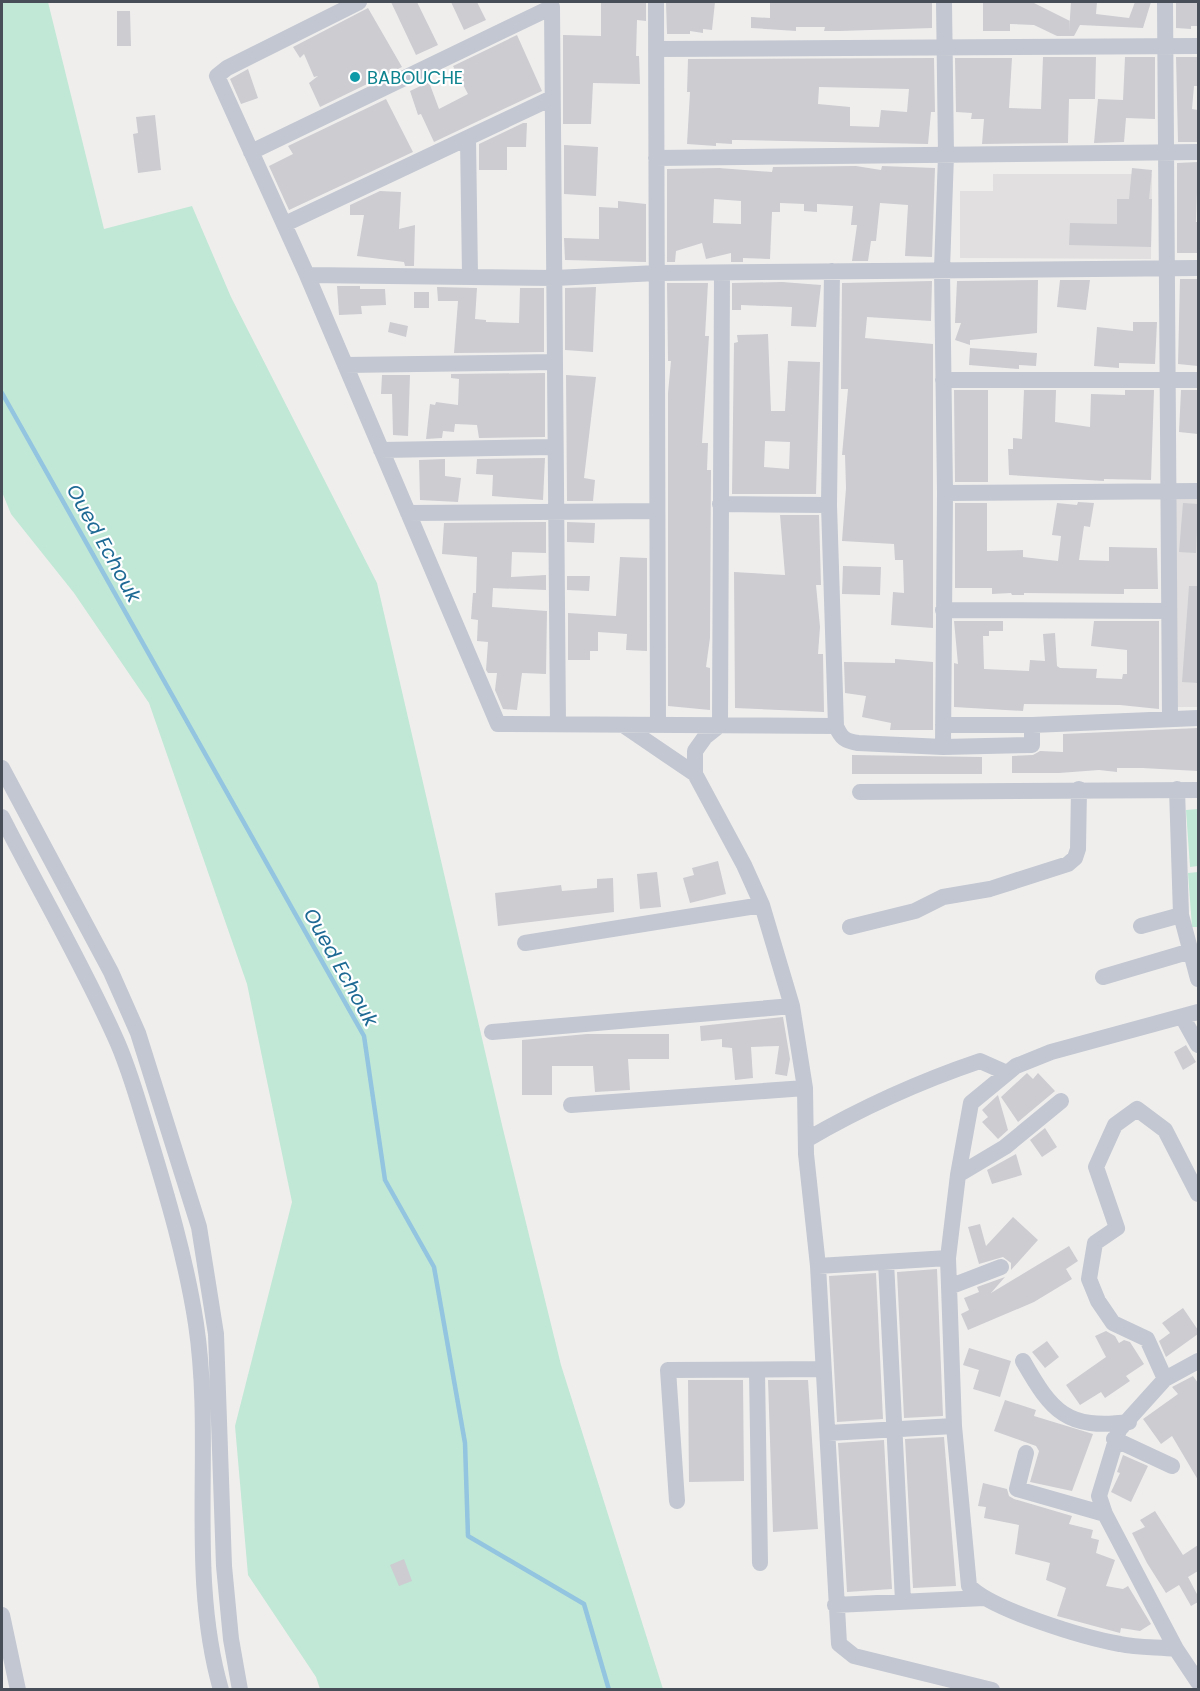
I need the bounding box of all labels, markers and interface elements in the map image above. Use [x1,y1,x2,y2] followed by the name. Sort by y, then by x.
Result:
[367,65,463,90] place label: BABOUCHE
[348,70,362,84] marker: BABOUCHE
[60,479,149,609] water label: Oued Echouk
[297,903,386,1033] water label: Oued Echouk

